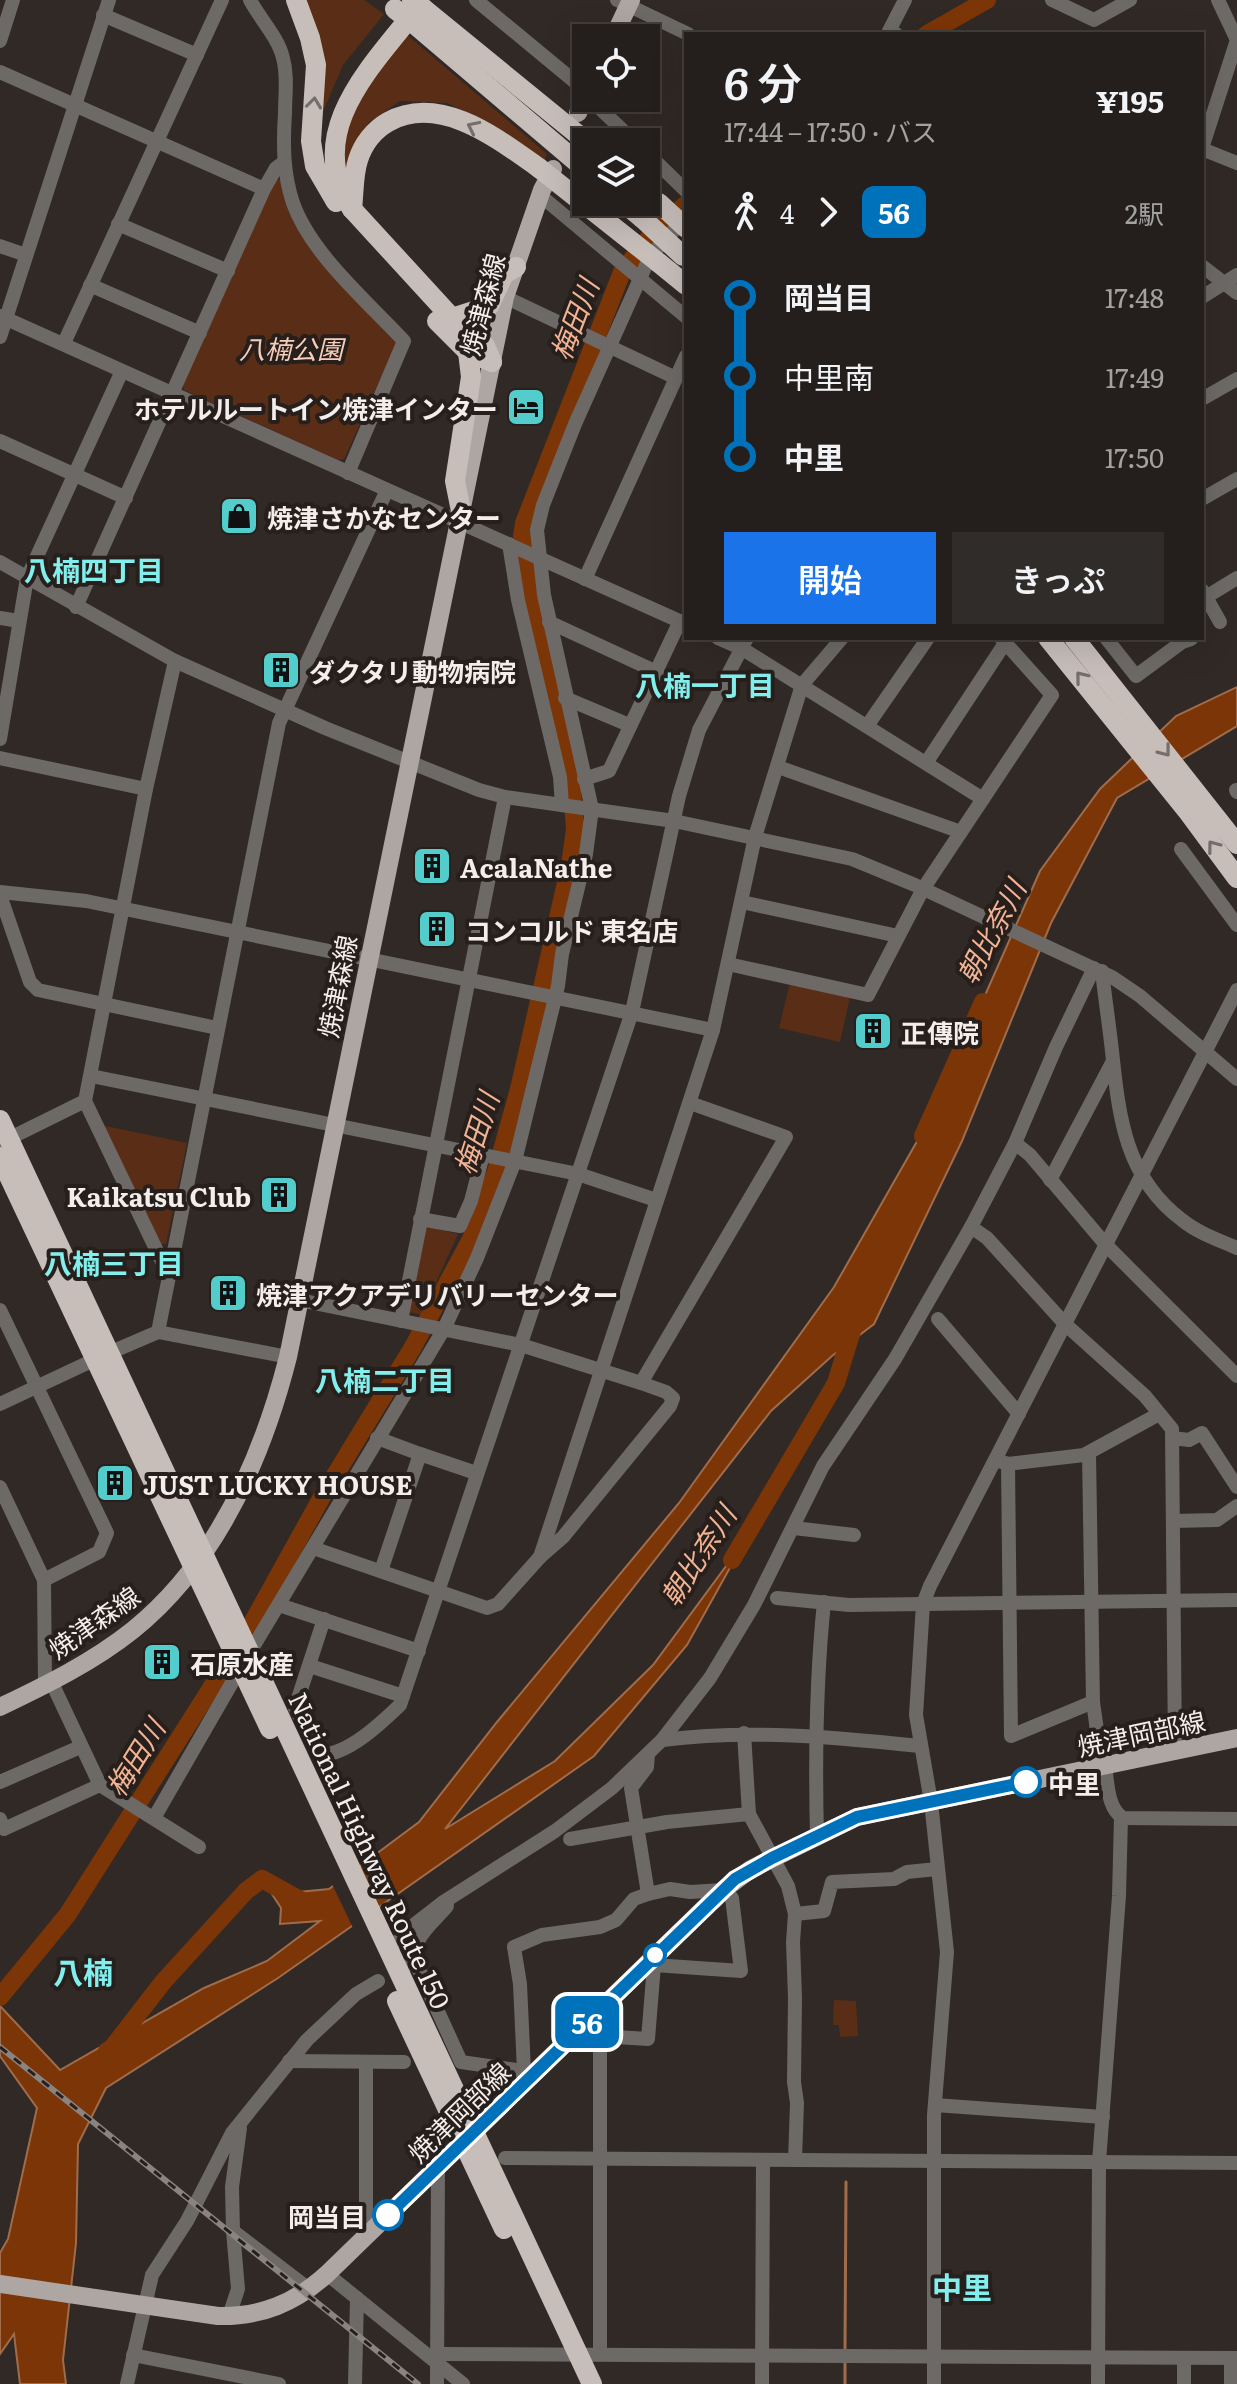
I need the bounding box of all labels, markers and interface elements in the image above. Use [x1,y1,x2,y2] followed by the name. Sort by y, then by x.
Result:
[572,24,660,216] map controls
[572,24,660,112] button: locate
[724,48,802,114] text: 6 分
[1096,78,1164,122] text: ¥195
[305,96,322,110] one-way arrow
[724,111,937,150] text: 17:44 – 17:50 · バス
[467,121,481,137] one-way arrow
[572,128,660,216] button: layers
[724,190,768,234] icon: walk
[806,190,850,234] icon: forward
[878,191,910,233] text: 56
[780,193,794,232] text: 4
[1125,193,1164,232] text: 2駅
[449,249,513,359] street label: 焼津森線
[538,269,609,366] water label: 梅田川
[784,274,874,318] text: 岡当目
[1105,277,1164,316] text: 17:48
[239,328,347,367] park label: 八楠公園
[784,354,874,398] text: 中里南
[1105,357,1164,396] text: 17:49
[505,386,547,428] hotel icon: ホテルルートイン焼津インター
[134,388,498,427] place label: ホテルルートイン焼津インター
[784,434,844,478] text: 中里
[1105,437,1164,476] text: 17:50
[218,495,260,537] shop icon: 焼津さかなセンター
[267,497,501,536] place label: 焼津さかなセンター
[724,532,936,624] button: 開始
[952,532,1164,624] button: きっぷ
[24,548,164,590] district label: 八楠四丁目
[260,649,302,691] building icon: ダクタリ動物病院
[309,651,516,690] place label: ダクタリ動物病院
[635,663,775,705] district label: 八楠一丁目
[1076,672,1091,686] one-way arrow
[1155,742,1170,756] one-way arrow
[1208,840,1223,854] one-way arrow
[411,845,453,887] building icon: AcalaNathe
[460,847,612,886] place label: AcalaNathe
[945,869,1036,990] water label: 朝比奈川
[416,908,458,950] building icon: コンコルド 東名店
[465,910,678,949] place label: コンコルド 東名店
[307,931,365,1041] street label: 焼津森線
[852,1010,894,1052] building icon: 正傳院
[901,1012,979,1051] place label: 正傳院
[442,1084,509,1179] water label: 梅田川
[258,1174,300,1216] building icon: Kaikatsu Club
[67,1176,251,1215] place label: Kaikatsu Club
[44,1241,184,1283] district label: 八楠三丁目
[207,1272,249,1314] building icon: 焼津アクアデリバリーセンター
[256,1274,619,1313] place label: 焼津アクアデリバリーセンター
[315,1358,455,1400] district label: 八楠二丁目
[94,1462,136,1504] building icon: JUST LUCKY HOUSE
[143,1464,413,1503] place label: JUST LUCKY HOUSE
[649,1494,747,1613] water label: 朝比奈川
[39,1575,147,1667] street label: 焼津森線
[141,1641,183,1683] building icon: 石原水産
[190,1643,294,1682] place label: 石原水産
[280,1685,462,2015] street label: National Highway Route 150
[1073,1699,1209,1765] street label: 焼津岡部線
[94,1708,176,1804] water label: 梅田川
[1048,1763,1100,1802] place label: 中里
[1011,1767,1041,1797] marker: 中里
[644,1944,666,1966] unlabelled marker
[53,1949,113,1993] district label: 八楠
[551,1996,623,2048] line badge: 56
[571,2001,603,2043] text: 56
[398,2052,518,2170] street label: 焼津岡部線
[288,2196,366,2235] place label: 岡当目
[373,2200,403,2230] marker: 岡当目
[932,2264,992,2308] district label: 中里

